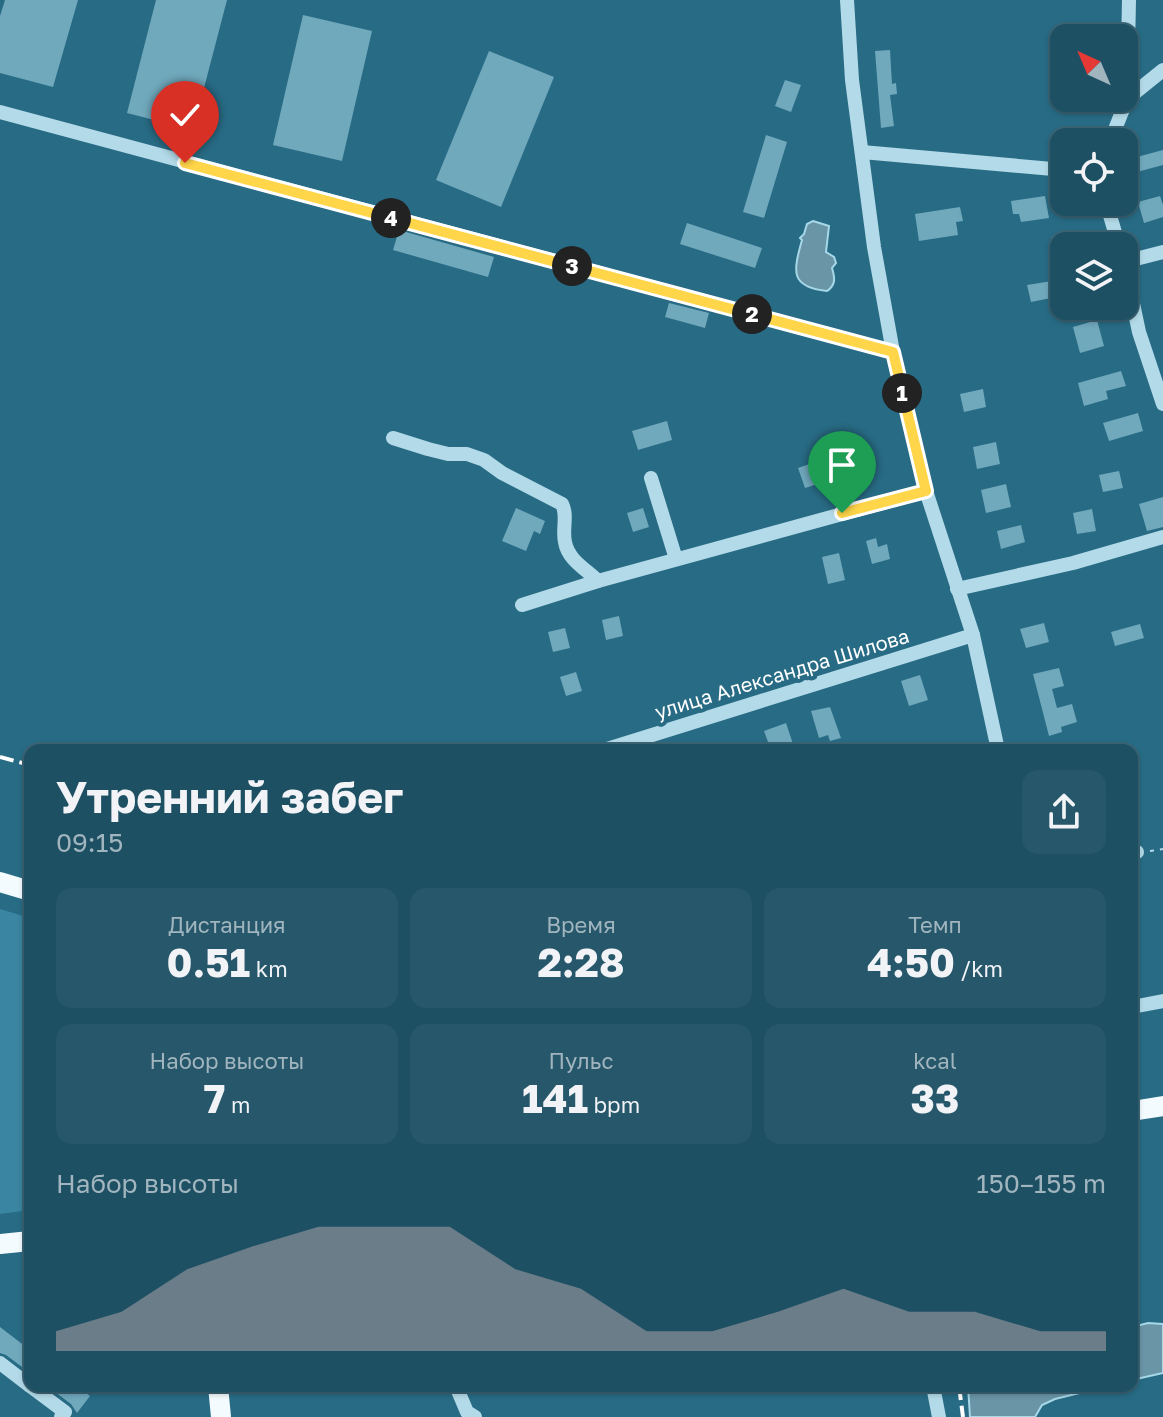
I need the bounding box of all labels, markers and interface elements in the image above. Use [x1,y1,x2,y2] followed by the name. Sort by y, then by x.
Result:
[1050,24,1138,112] north arrow
[1050,24,1138,320] map controls
[151,81,219,163] pin
[163,93,207,137] icon: check
[1050,128,1138,216] button: locate
[371,198,411,238] pin: 4
[384,204,398,231] text: 4
[1050,232,1138,320] button: layers
[552,246,592,286] pin: 3
[565,252,579,279] text: 3
[732,294,772,334] pin: 2
[745,300,759,327] text: 2
[882,373,922,413] pin: 1
[896,379,908,406] text: 1
[808,431,876,513] pin
[820,443,864,487] icon: arrive
[652,623,912,723] street label: улица Александра Шилова
[56,770,403,823] text: Утренний забег
[1022,770,1106,854] button: share
[56,827,123,858] text: 09:15
[168,911,286,938] text: Дистанция
[546,911,616,938] text: Время
[908,911,962,938] text: Темп
[166,938,250,986] text: 0.51
[537,938,625,986] text: 2:28
[867,938,955,986] text: 4:50
[250,955,288,982] text: km
[955,955,1003,982] text: /km
[150,1047,304,1074] text: Набор высоты
[548,1047,614,1074] text: Пульс
[913,1047,957,1074] text: kcal
[204,1074,225,1122] text: 7
[522,1074,588,1122] text: 141
[911,1074,959,1122] text: 33
[225,1091,250,1118] text: m
[588,1091,640,1118] text: bpm
[56,1168,239,1199] text: Набор высоты
[976,1168,1106,1199] text: 150–155 m

